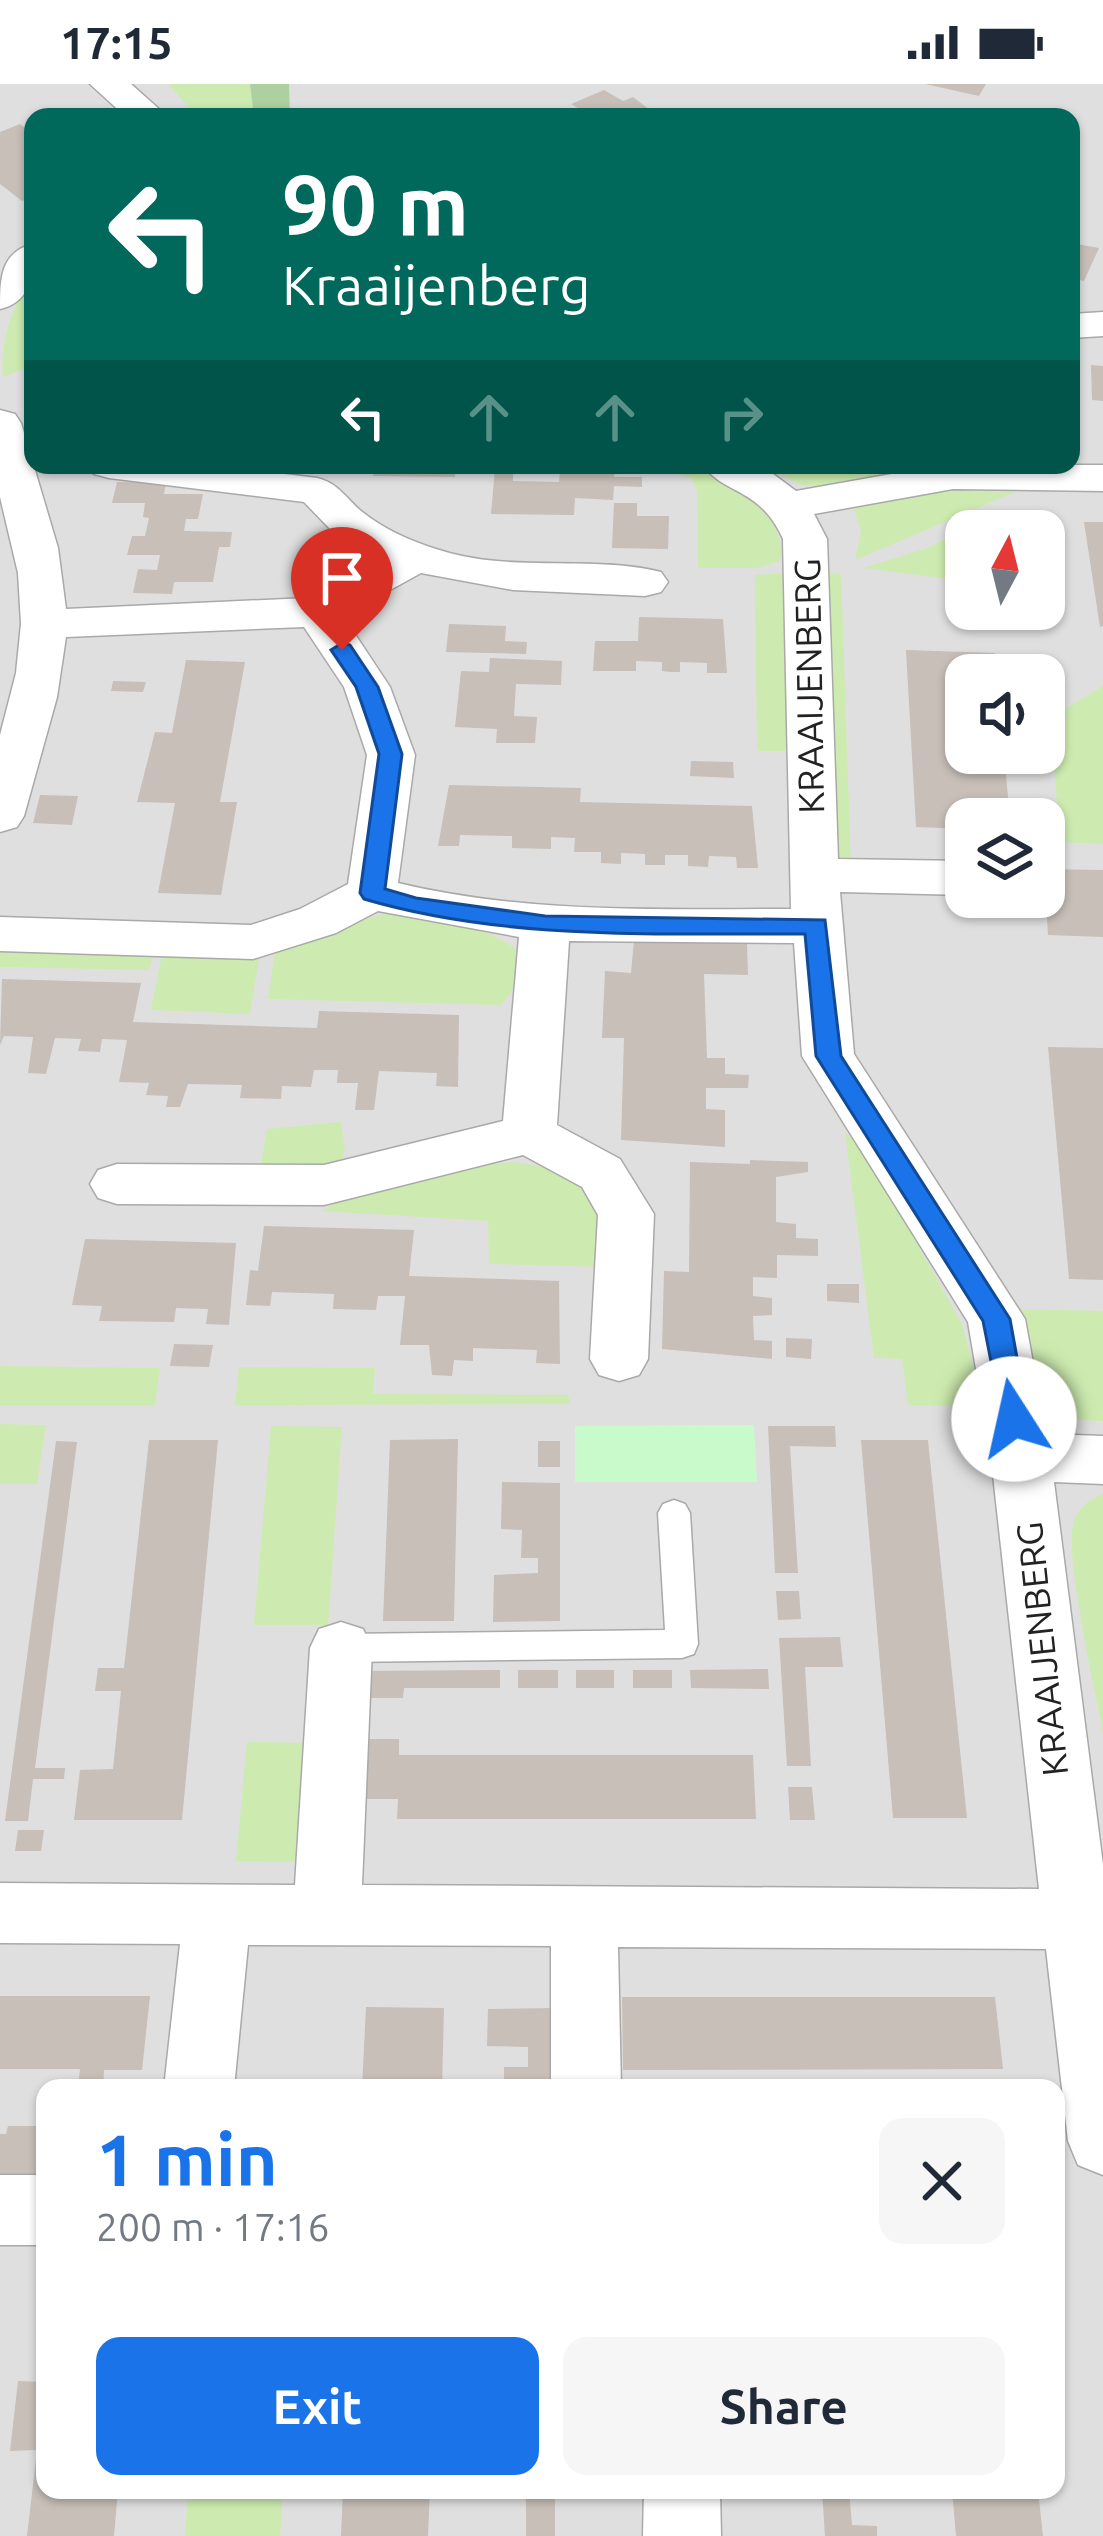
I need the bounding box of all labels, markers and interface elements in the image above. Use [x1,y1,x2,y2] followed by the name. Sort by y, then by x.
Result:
[60,17,173,68] text: 17:15
[84,156,240,312] icon: left
[282,157,469,251] text: 90 m
[282,255,591,315] text: Kraaijenberg
[330,384,396,450] icon: left
[456,384,522,450] icon: ahead
[582,384,648,450] icon: ahead
[708,384,774,450] icon: right
[945,510,1065,630] north arrow
[945,510,1065,918] map controls
[291,527,393,650] pin
[309,545,375,611] icon: arrive
[786,558,831,814] street label: KRAAIJENBERG
[945,654,1065,774] button: sound
[945,798,1065,918] button: layers
[951,1356,1077,1482] position arrow
[1008,1520,1075,1778] street label: KRAAIJENBERG
[879,2118,1005,2244] button: close
[96,2119,278,2200] text: 1 min
[96,2205,330,2248] text: 200 m · 17:16
[96,2337,539,2475] button: Exit
[563,2337,1005,2475] button: Share

